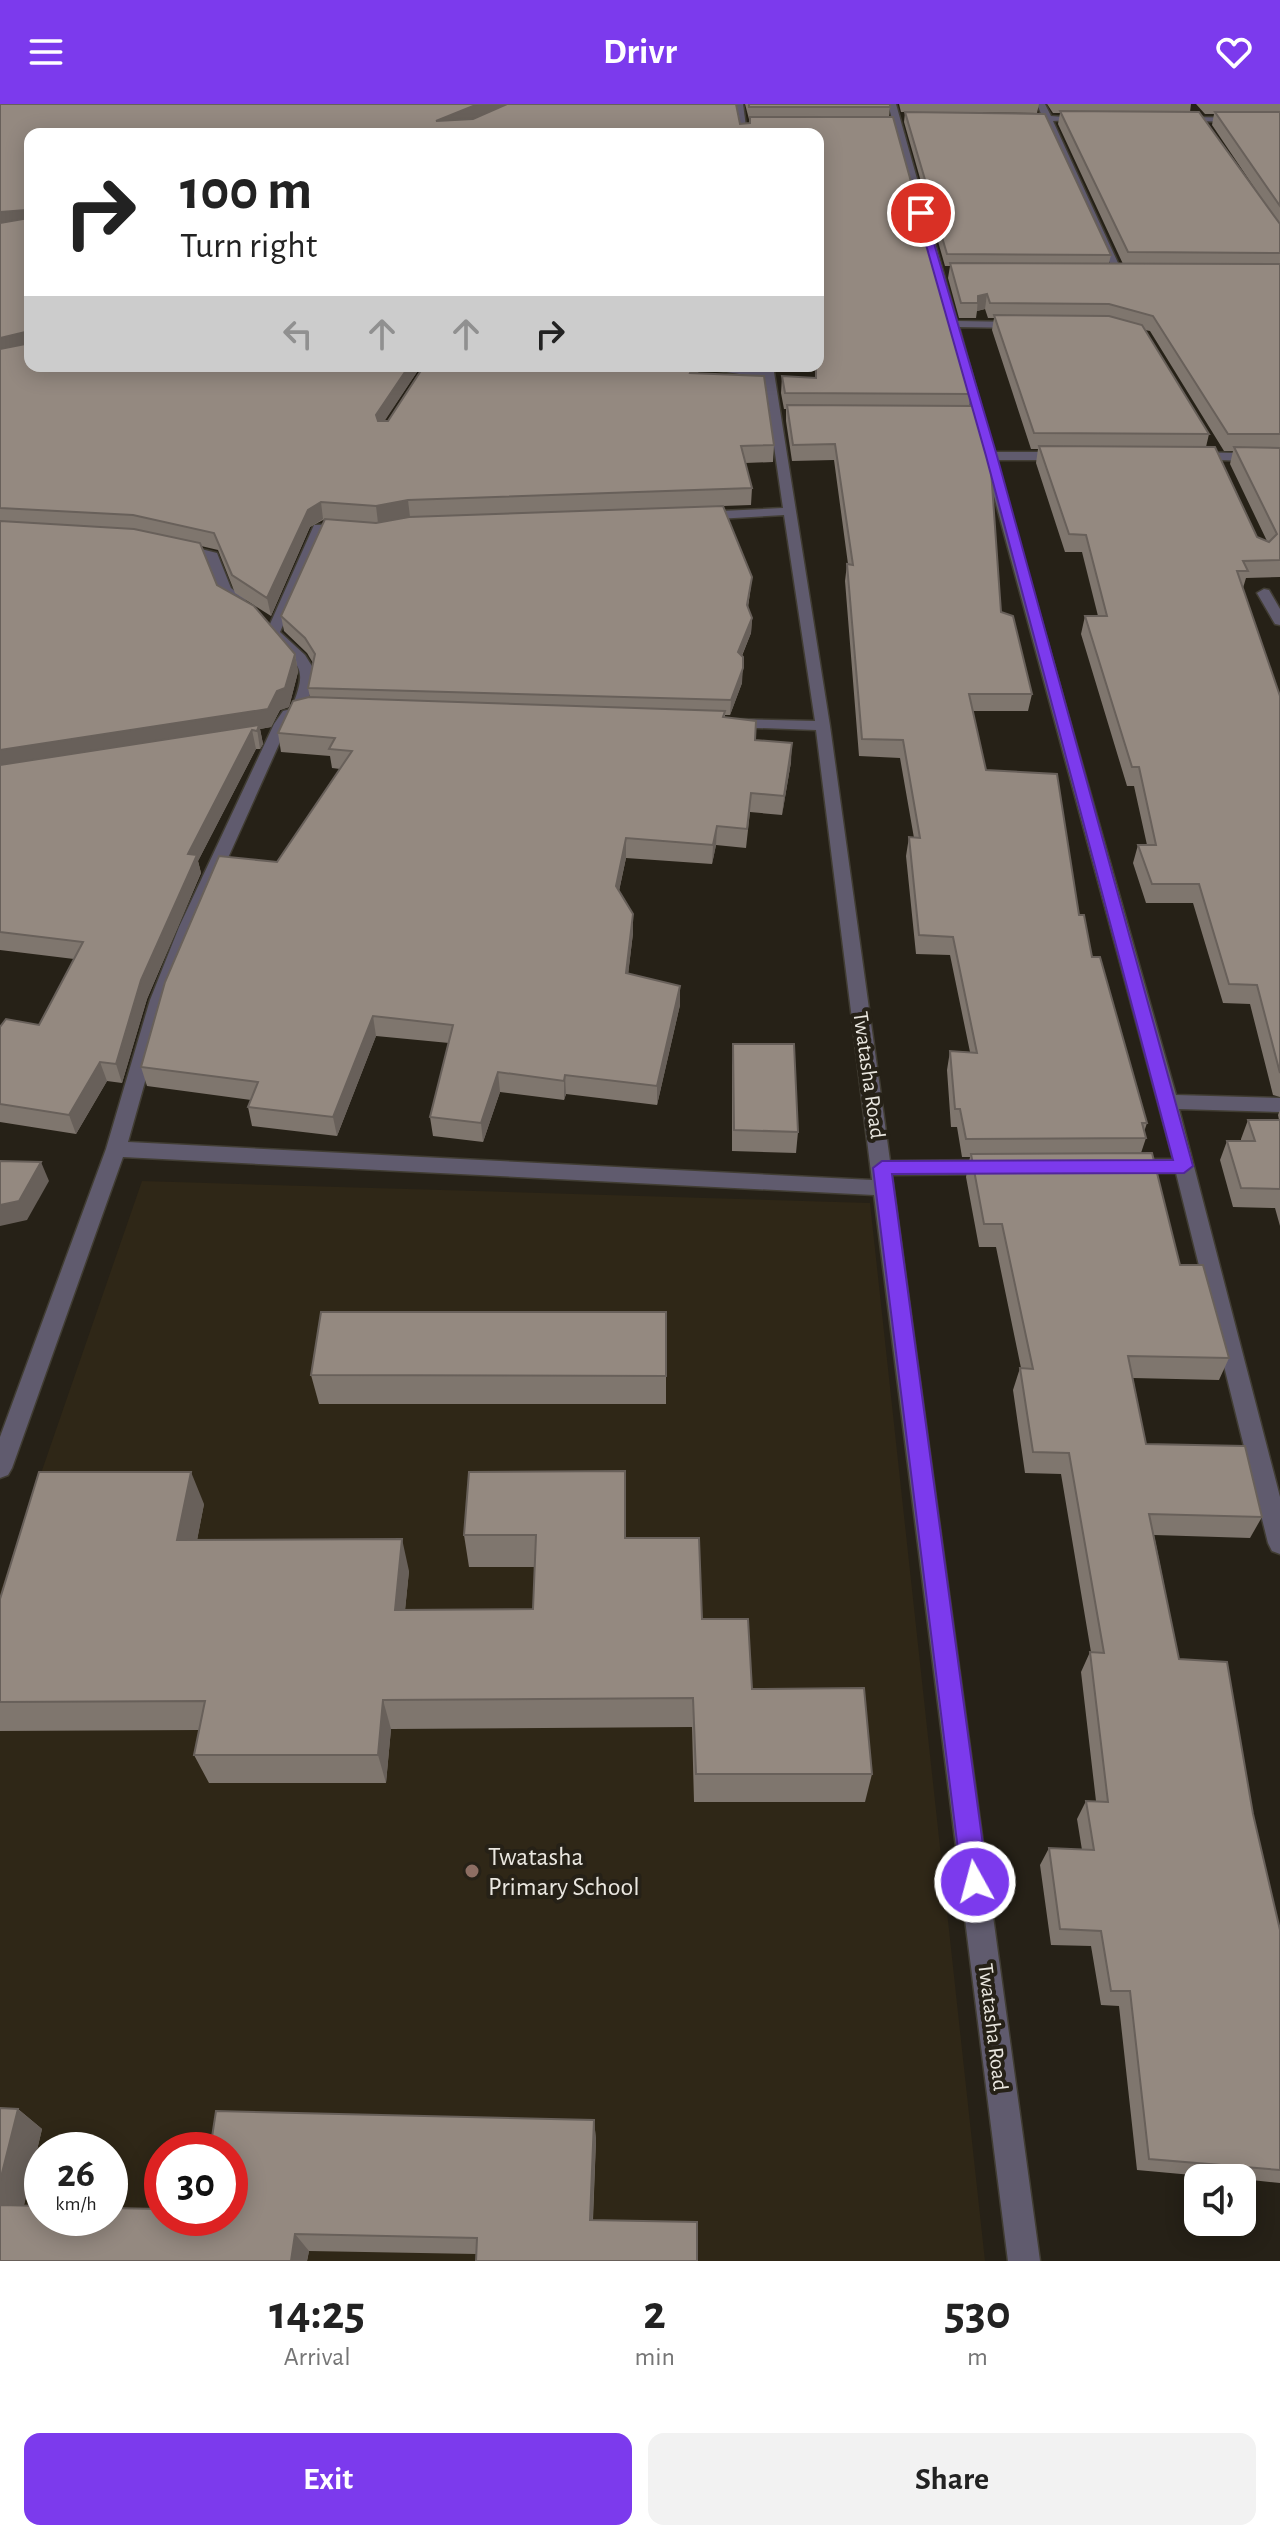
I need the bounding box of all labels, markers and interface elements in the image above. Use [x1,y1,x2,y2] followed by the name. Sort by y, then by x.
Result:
[24,30,68,74] icon: menu
[1212,30,1256,74] icon: heart
[603,34,677,70] text: Drivr
[48,160,152,264] icon: right
[180,163,312,219] text: 100 m
[887,179,955,247] pin
[899,191,943,235] icon: arrive
[180,228,317,264] text: Turn right
[276,312,320,356] icon: left
[360,312,404,356] icon: ahead
[444,312,488,356] icon: ahead
[528,312,572,356] icon: right
[849,1010,889,1140] street label: Twatasha Road
[933,1840,1017,1924] position arrow
[488,1844,640,1900] place label: Twatasha Primary School
[463,1862,481,1880] marker: Twatasha Primary School
[974,1962,1012,2092] street label: Twatasha Road
[144,2132,248,2236] speed limit sign: 30
[57,2154,95,2194] text: 26
[1184,2164,1256,2236] map controls
[1184,2164,1256,2236] button: sound
[55,2194,97,2214] text: km/h
[269,2290,365,2338] text: 14:25
[643,2290,666,2338] text: 2
[944,2290,1011,2338] text: 530
[284,2344,351,2370] text: Arrival
[634,2344,675,2370] text: min
[967,2344,988,2370] text: m
[24,2433,632,2525] button: Exit
[648,2433,1256,2525] button: Share

